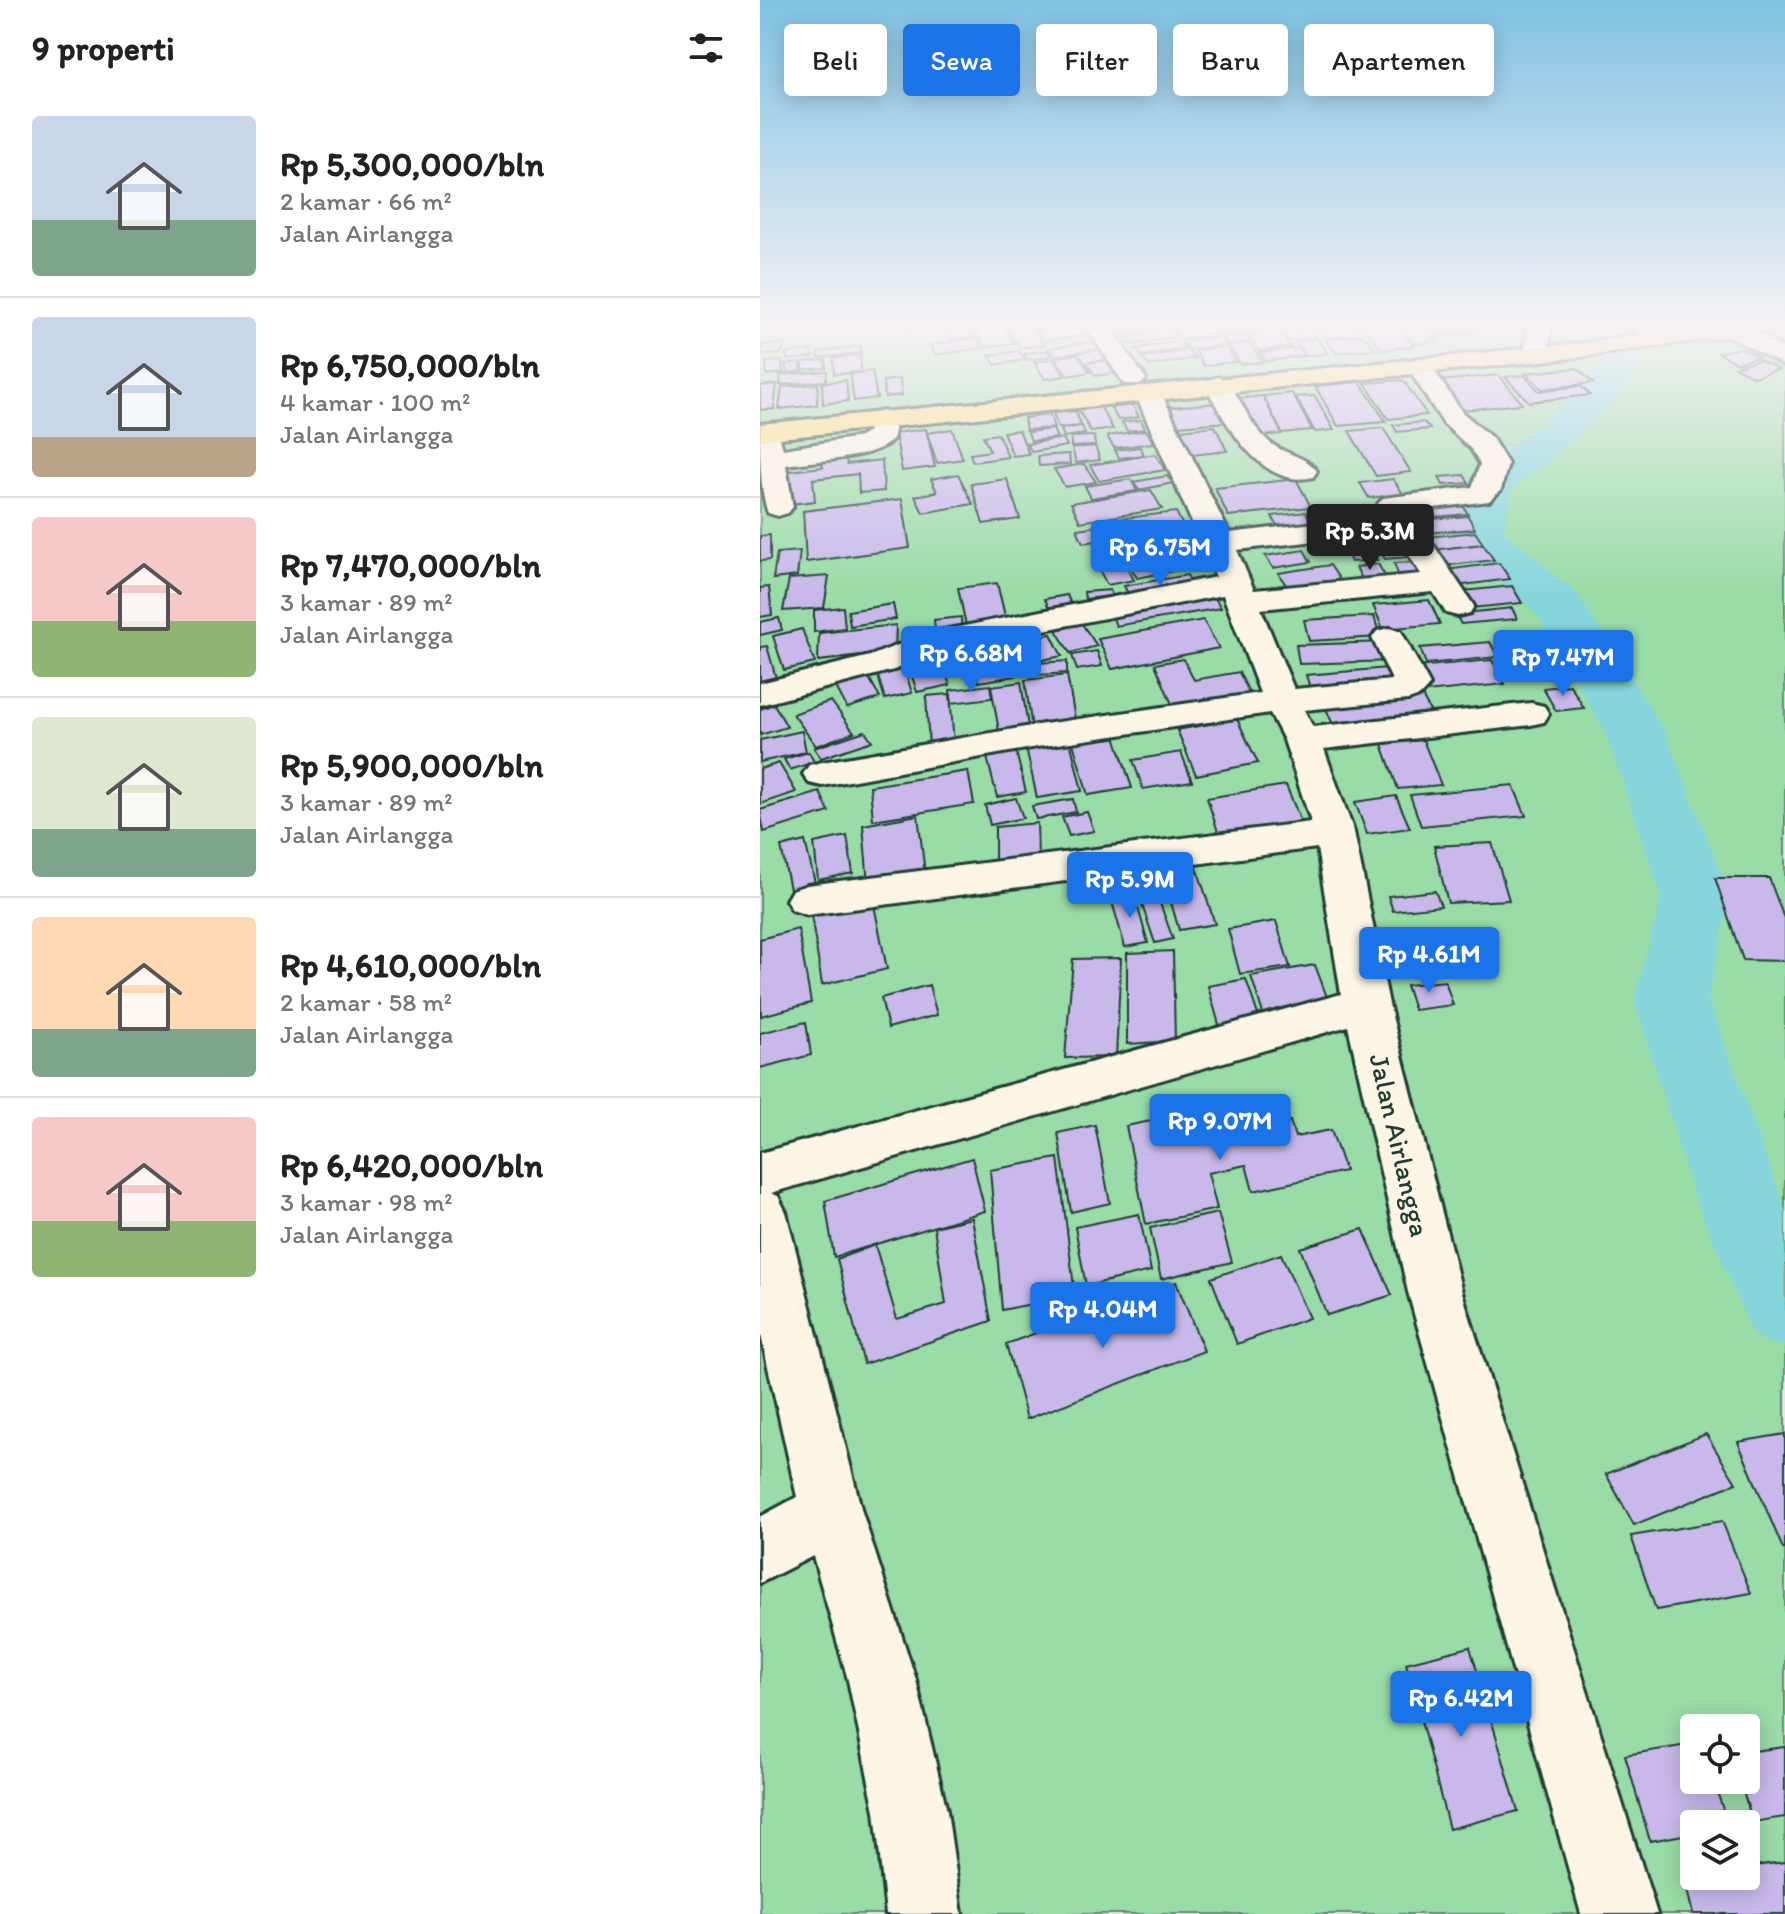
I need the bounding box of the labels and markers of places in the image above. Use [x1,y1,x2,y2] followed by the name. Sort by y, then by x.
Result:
[1296,504,1444,572] pin: Rp 5.3M
[1077,520,1243,588] pin: Rp 6.75M
[888,626,1054,694] pin: Rp 6.68M
[1480,630,1646,698] pin: Rp 7.47M
[1056,852,1204,920] pin: Rp 5.9M
[1346,927,1512,995] pin: Rp 4.61M
[1137,1094,1303,1162] pin: Rp 9.07M
[1020,1282,1186,1350] pin: Rp 4.04M
[1378,1671,1544,1739] pin: Rp 6.42M

